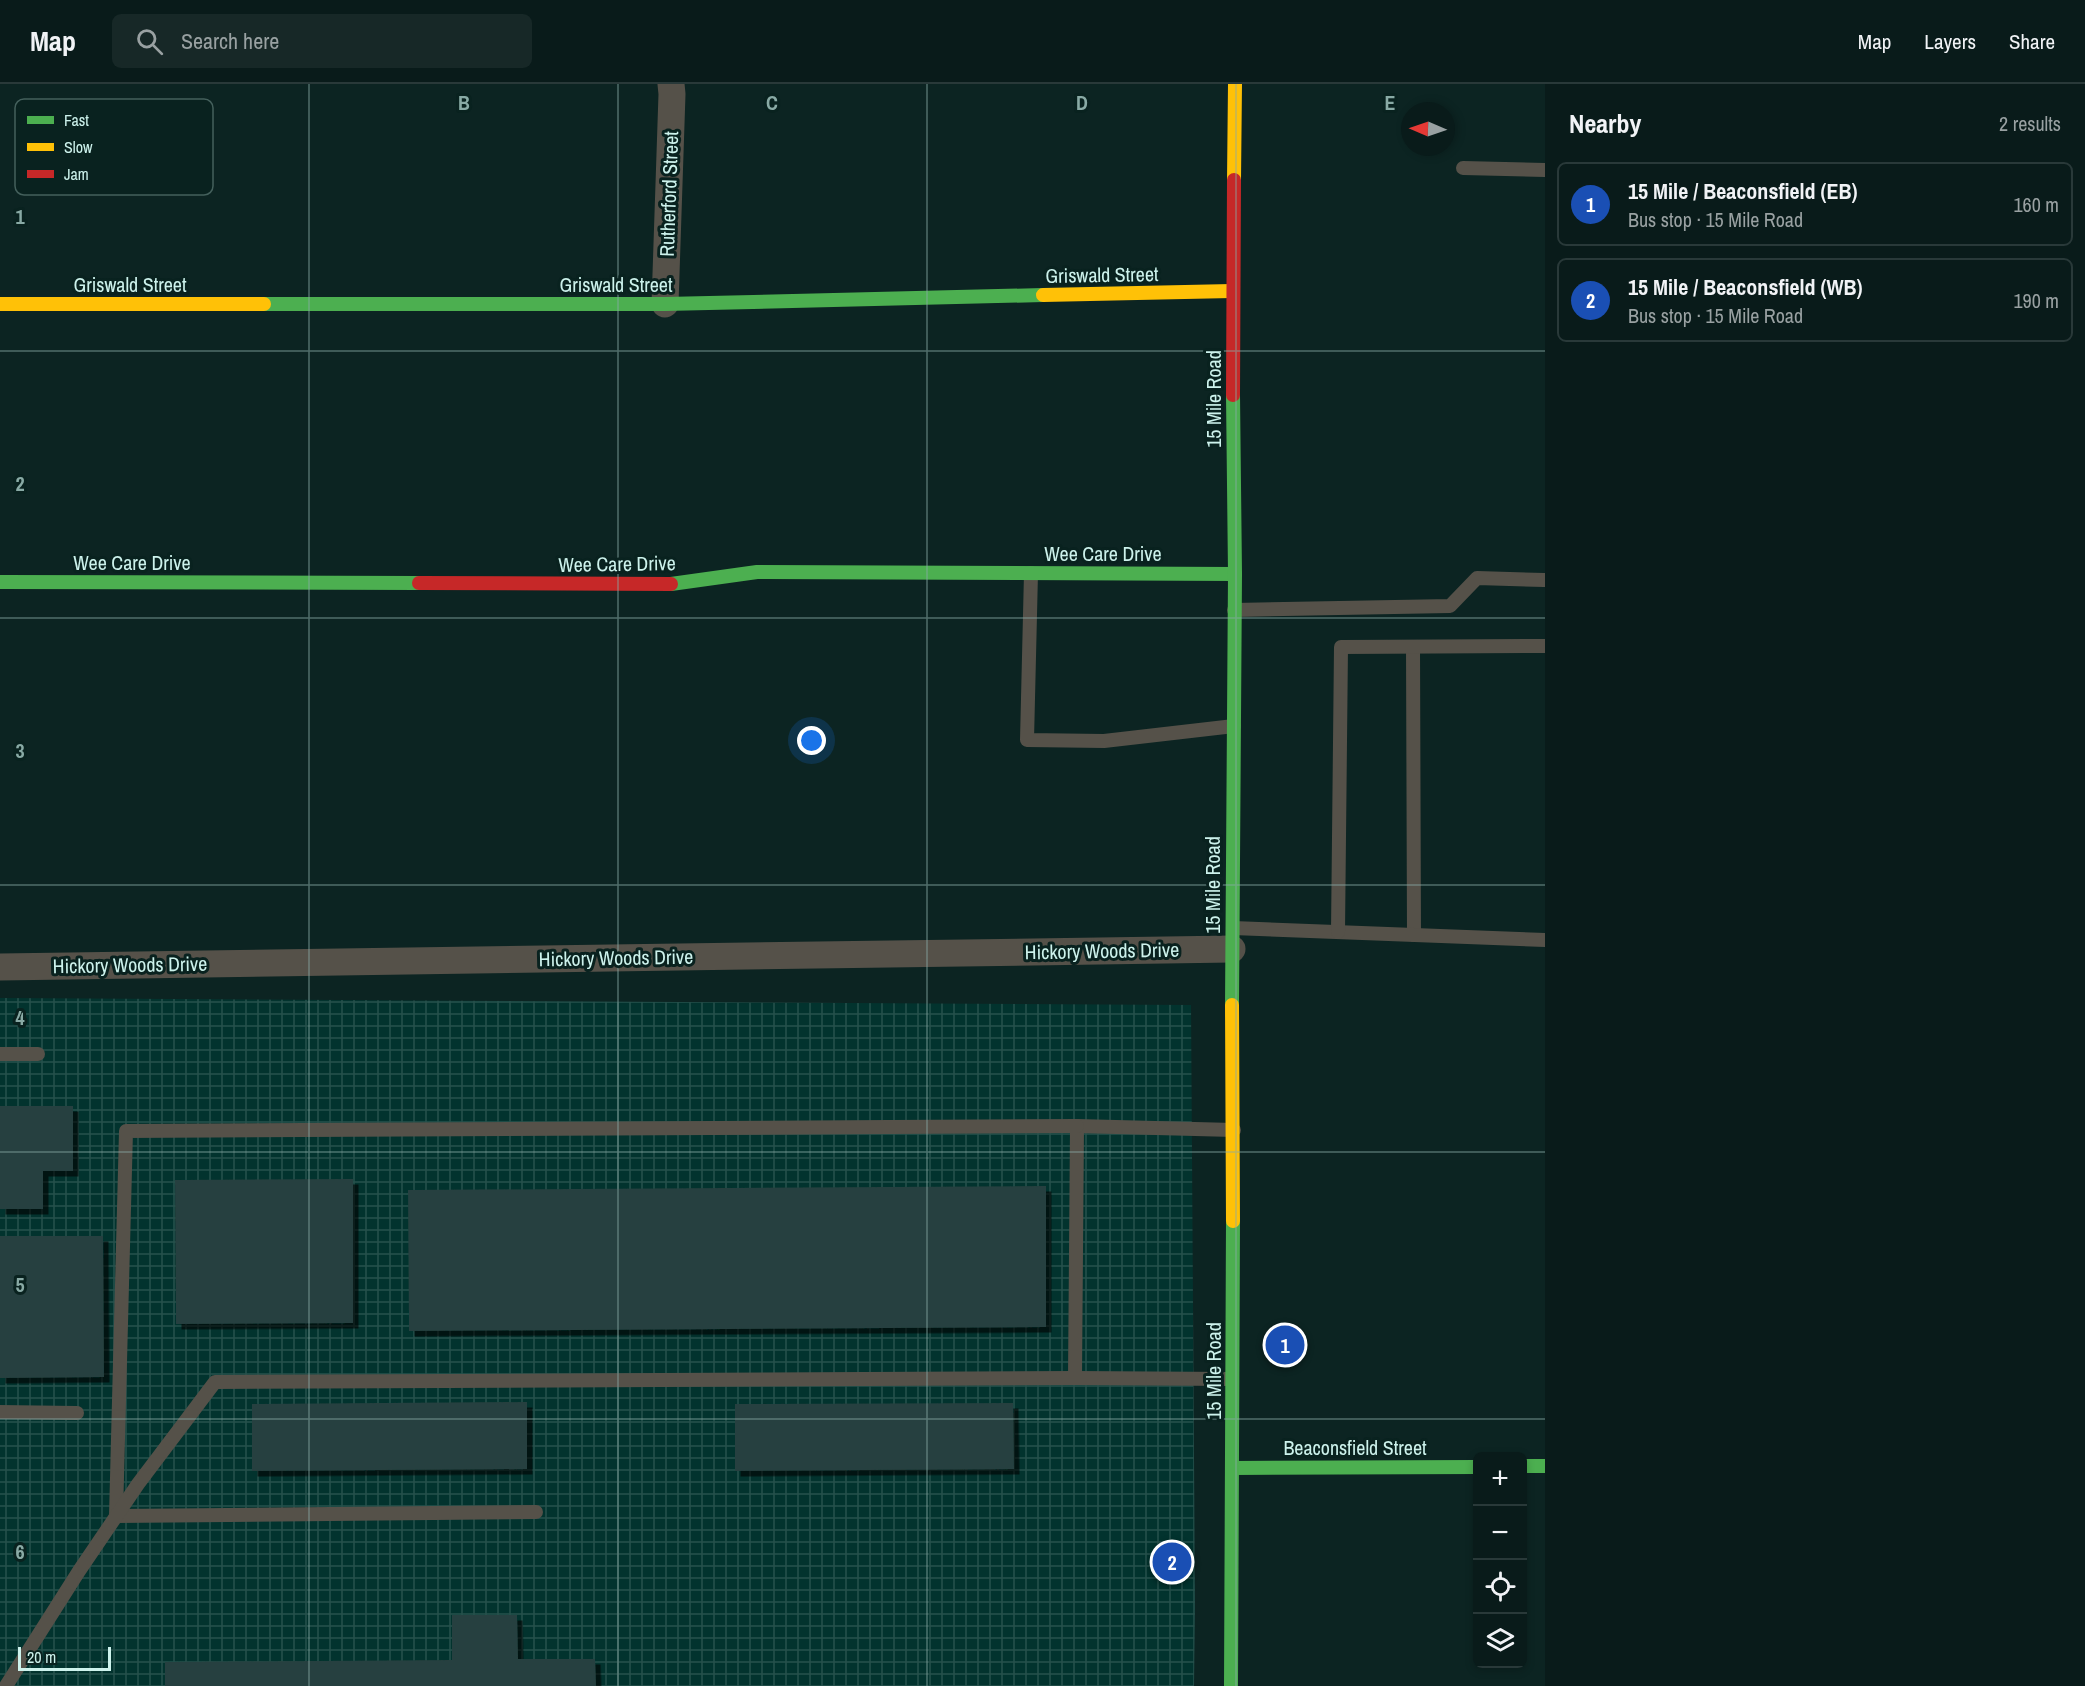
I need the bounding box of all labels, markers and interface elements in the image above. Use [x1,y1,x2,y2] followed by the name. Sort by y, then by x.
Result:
[112,14,532,68] search box
[30,22,76,60] text: Map
[133,25,166,58] icon: search
[181,26,279,56] text: Search here
[1858,27,1891,56] text: Map
[1924,27,1976,56] text: Layers
[2009,27,2055,56] text: Share
[458,89,470,116] text: B
[766,89,778,116] text: C
[1076,89,1088,116] text: D
[1385,89,1396,116] text: E
[15,99,213,195] legend
[1401,102,1455,156] north arrow
[1569,106,1641,141] text: Nearby
[64,109,89,131] text: Fast
[1999,110,2061,137] text: 2 results
[653,130,684,257] street label: Rutherford Street
[64,136,93,158] text: Slow
[64,163,89,185] text: Jam
[1628,176,1858,206] text: 15 Mile / Beaconsfield (EB)
[1586,191,1595,218] text: 1
[2013,191,2059,218] text: 160 m
[15,203,25,230] text: 1
[1628,206,1803,233] text: Bus stop · 15 Mile Road
[1045,260,1159,289] street label: Griswald Street
[73,271,187,298] street label: Griswald Street
[559,271,673,298] street label: Griswald Street
[1628,272,1863,302] text: 15 Mile / Beaconsfield (WB)
[1586,287,1595,314] text: 2
[2013,287,2059,314] text: 190 m
[1628,302,1803,329] text: Bus stop · 15 Mile Road
[1200,350,1227,448] street label: 15 Mile Road
[15,470,25,497] text: 2
[1044,540,1162,567] street label: Wee Care Drive
[73,549,191,576] street label: Wee Care Drive
[558,549,676,578] street label: Wee Care Drive
[797,726,826,755] your location
[15,737,25,764] text: 3
[1199,836,1226,934] street label: 15 Mile Road
[1024,936,1180,965] street label: Hickory Woods Drive
[538,943,694,972] street label: Hickory Woods Drive
[52,950,208,979] street label: Hickory Woods Drive
[15,1004,25,1031] text: 4
[15,1271,25,1298] text: 5
[1200,1322,1227,1420] street label: 15 Mile Road
[1266,1322,1304,1368] pin: 1
[1283,1434,1427,1461] street label: Beaconsfield Street
[1473,1452,1527,1668] map controls
[1473,1452,1527,1506] button: +
[1473,1506,1527,1560] button: −
[15,1538,25,1565] text: 6
[1152,1540,1192,1584] pin: 2
[1473,1560,1527,1614] button: locate
[1473,1614,1527,1668] button: layers
[18,1644,111,1672] scale bar
[27,1646,56,1668] text: 20 m

